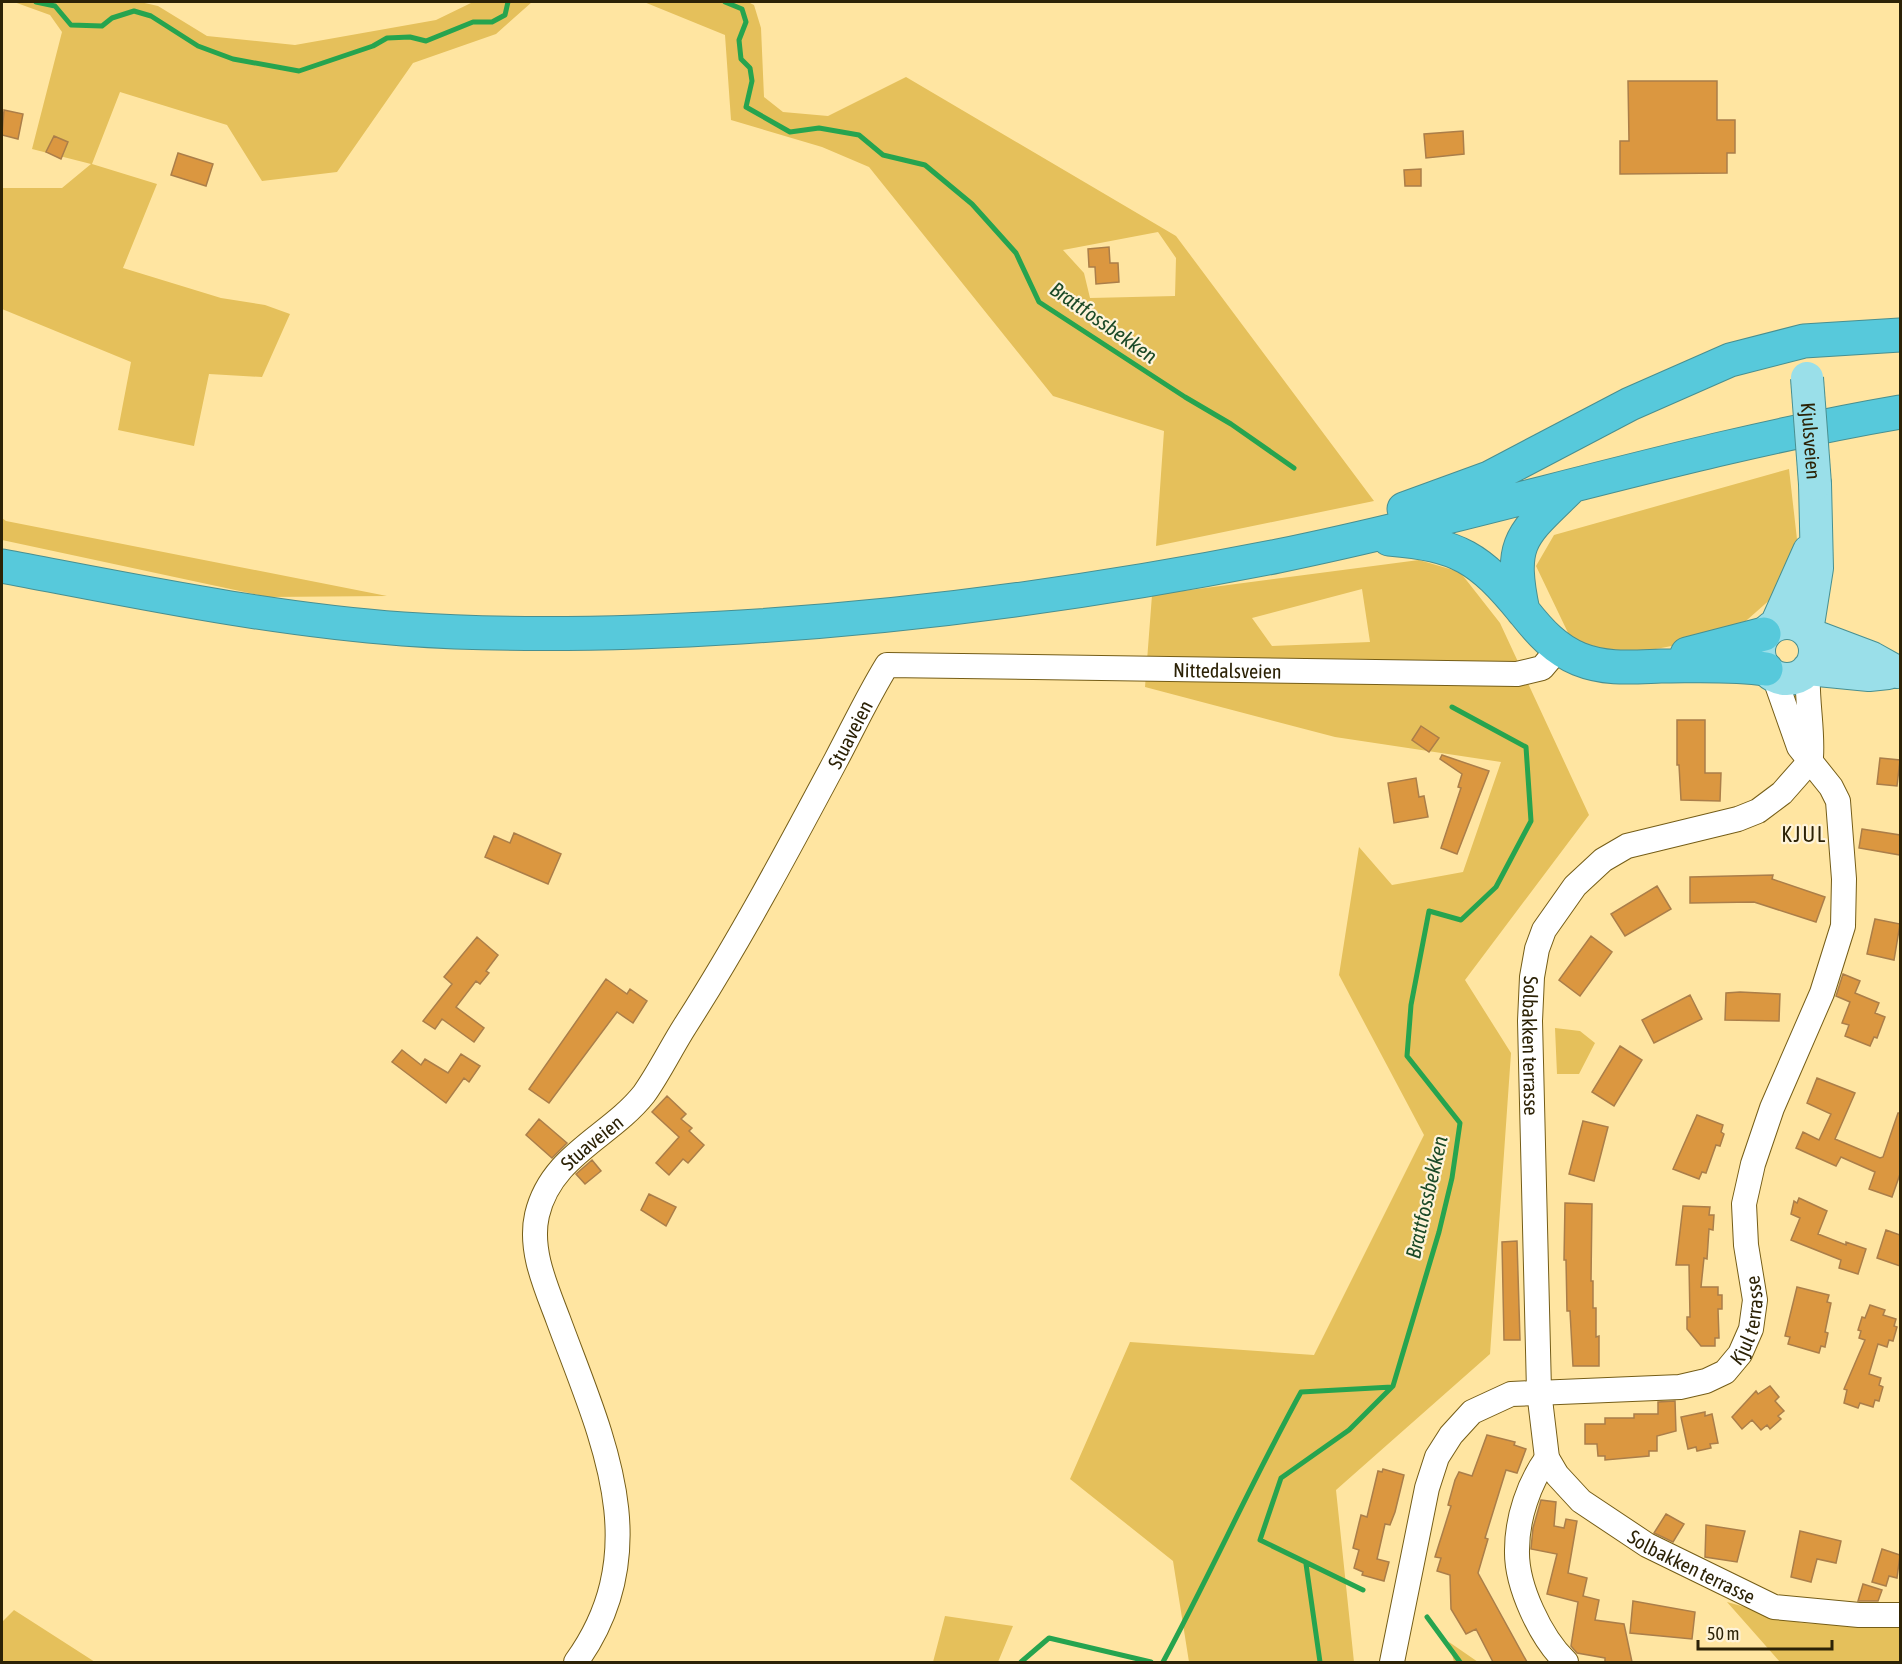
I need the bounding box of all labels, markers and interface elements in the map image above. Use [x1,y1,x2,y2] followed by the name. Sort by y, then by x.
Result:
[1046,276,1162,368] water label: Brattfossbekken
[1797,402,1826,480] street label: Kjulsveien
[1173,658,1282,682] street label: Nittedalsveien
[822,696,877,772] street label: Stuaveien
[1781,821,1827,847] district label: KJUL
[1518,976,1544,1116] street label: Solbakken terrasse
[555,1110,627,1174] street label: Stuaveien
[1400,1133,1452,1261] water label: Brattfossbekken
[1725,1274,1767,1369] street label: Kjul terrasse
[1624,1524,1759,1608] street label: Solbakken terrasse
[1698,1613,1832,1651] scale bar
[1707,1623,1739,1644] text: 50 m

